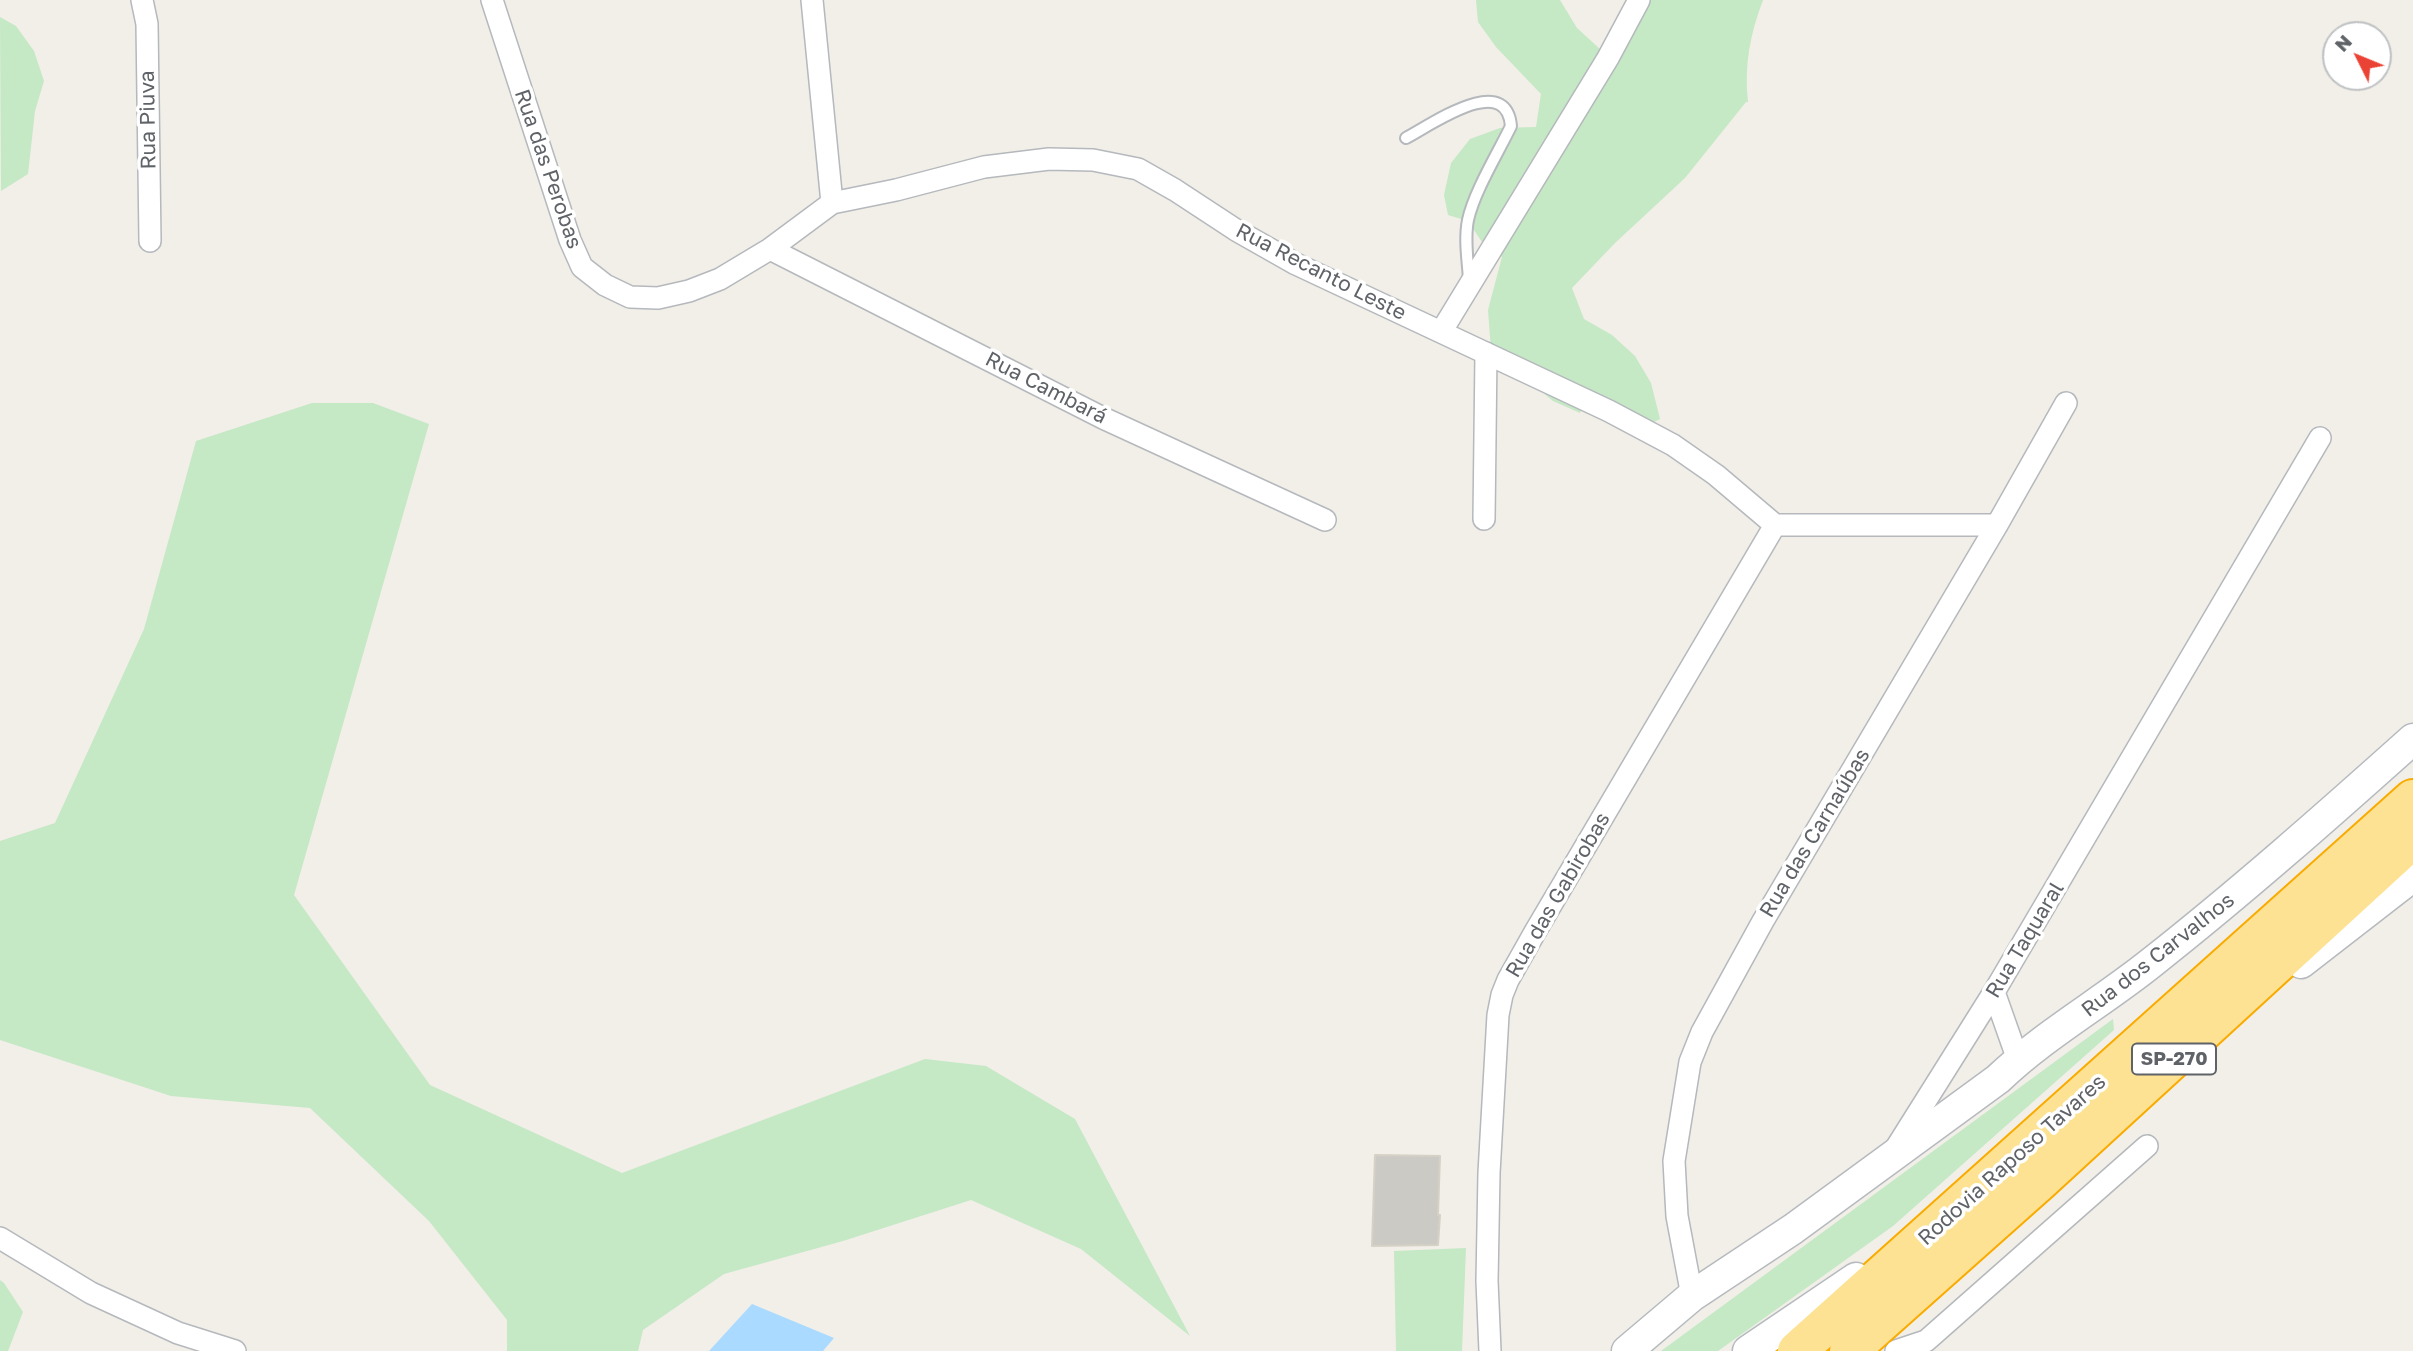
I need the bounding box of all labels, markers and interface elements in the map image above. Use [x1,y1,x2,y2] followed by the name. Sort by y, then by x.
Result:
[2322,21,2392,91] north arrow
[2329,30,2356,56] text: N
[135,70,161,170] street label: Rua Piuva
[509,86,587,252] street label: Rua das Perobas
[1232,218,1410,326] street label: Rua Recanto Leste
[981,347,1111,429] street label: Rua Cambará
[1755,744,1875,922] street label: Rua das Carnaúbas
[1500,808,1616,982] street label: Rua das Gabirobas
[1981,877,2069,1003] street label: Rua Taquaral
[2077,888,2239,1022] street label: Rua dos Carvalhos
[2132,1044,2216,1074] road number: SP-270
[1913,1069,2111,1251] street label: Rodovia Raposo Tavares

